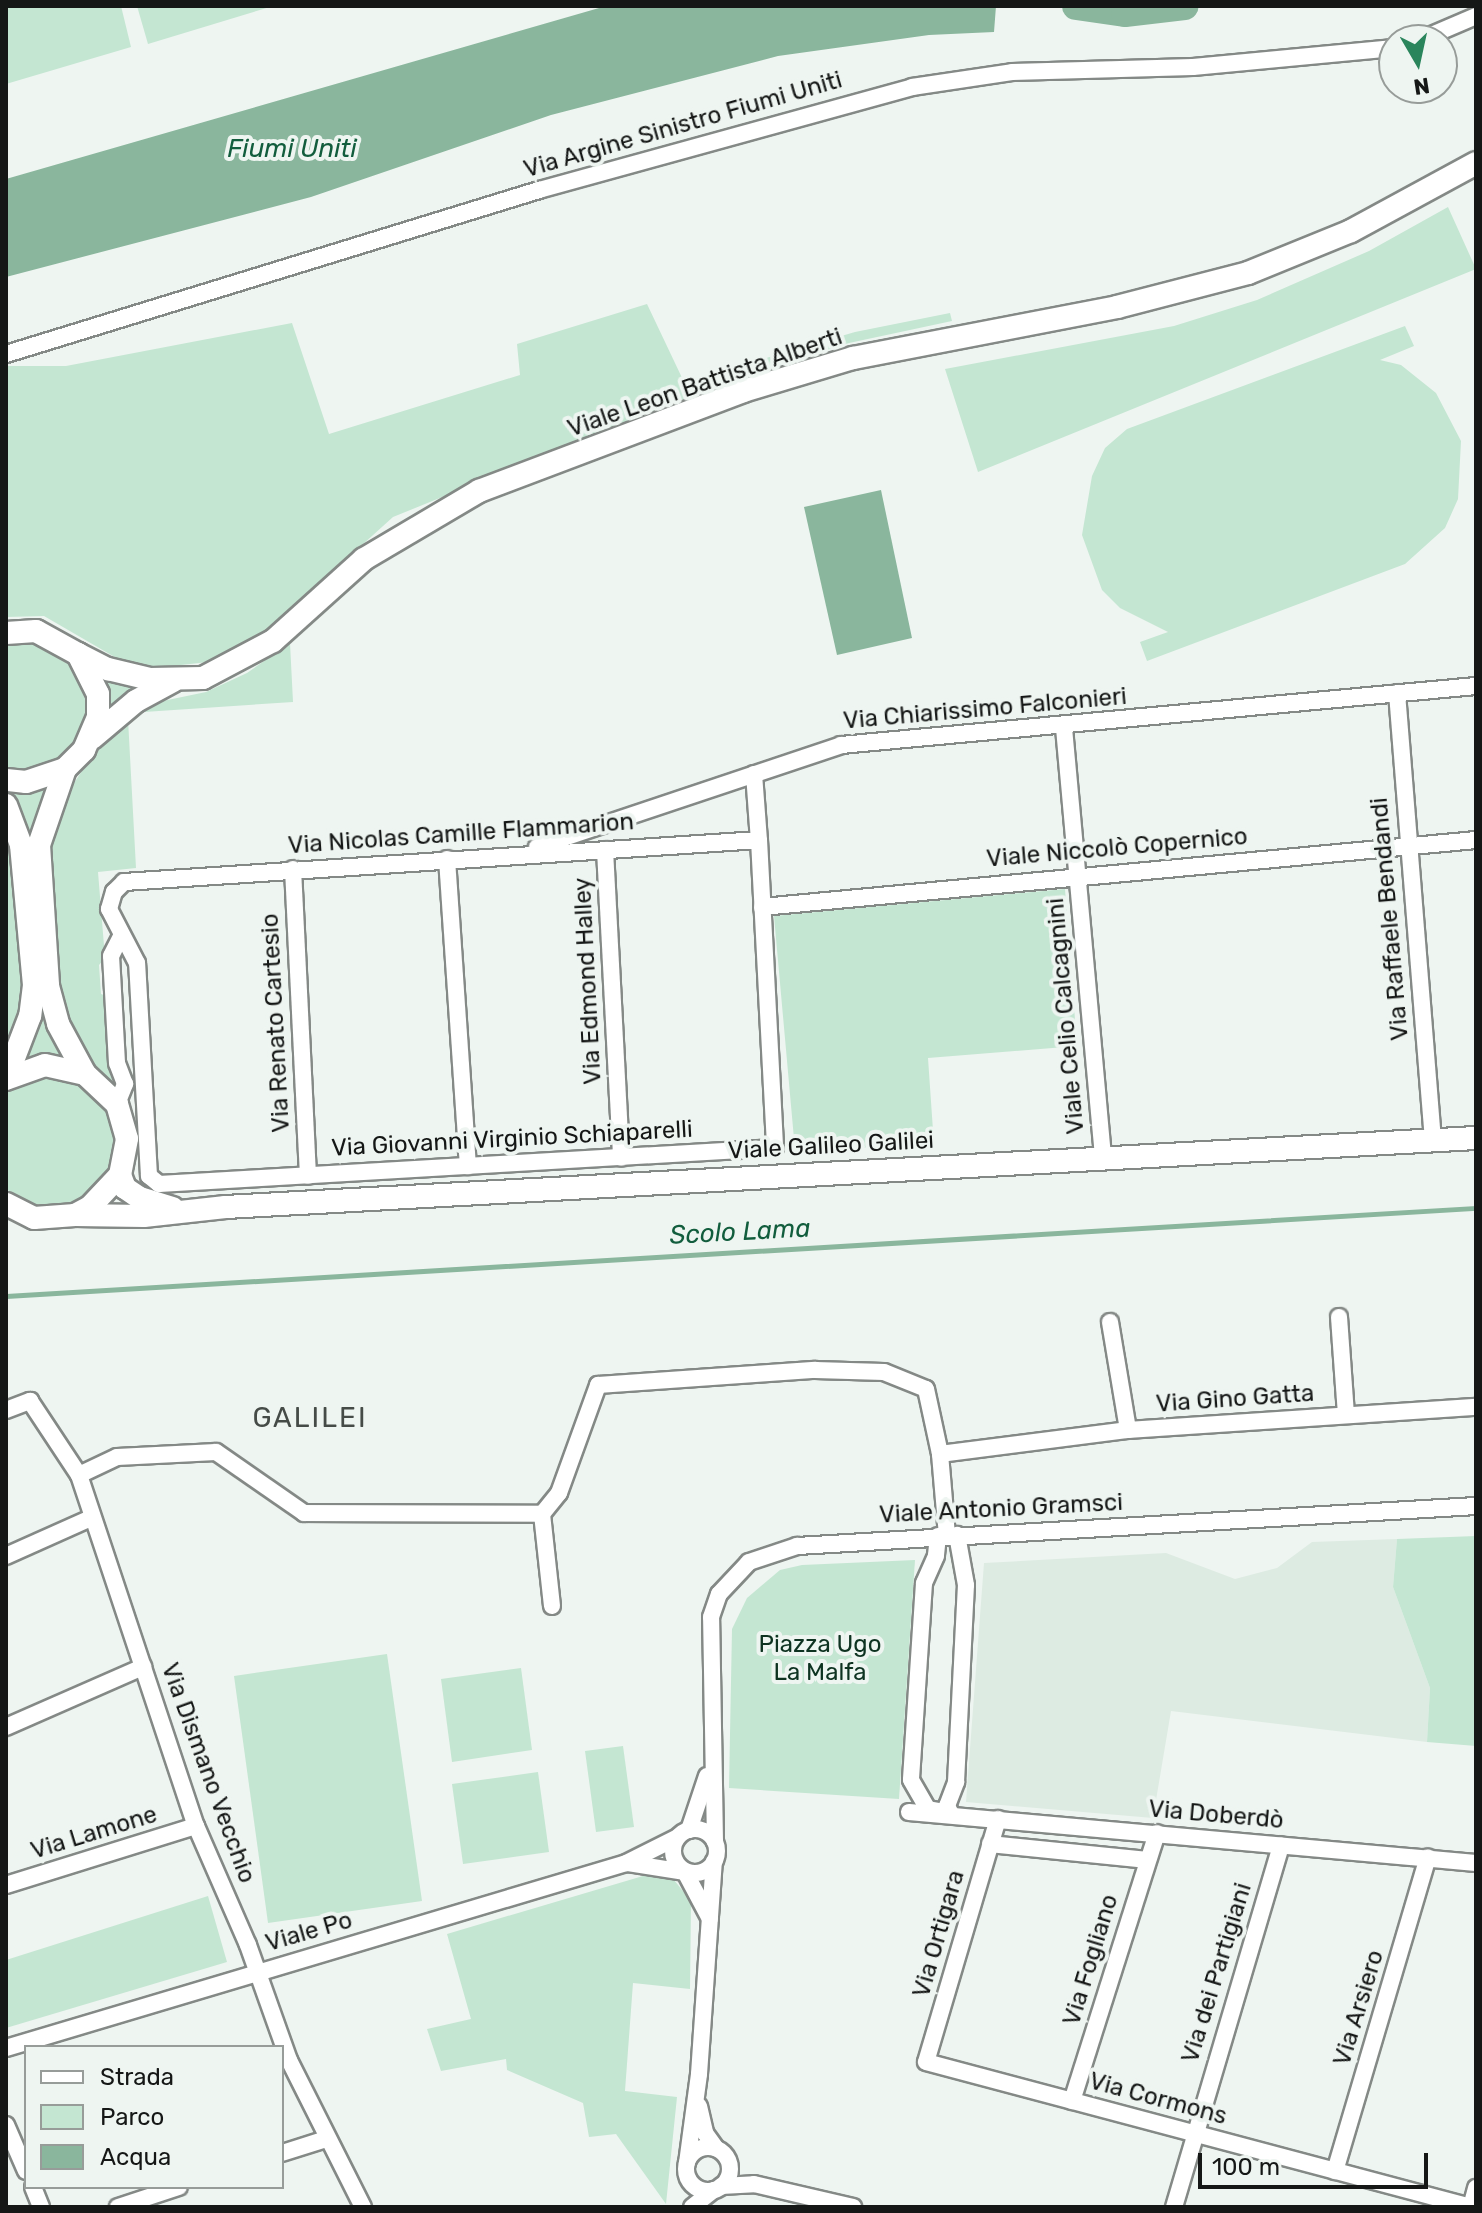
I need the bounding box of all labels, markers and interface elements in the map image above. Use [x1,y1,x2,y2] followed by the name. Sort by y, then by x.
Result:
[1378,24,1458,104] north arrow
[520,66,846,184] street label: Via Argine Sinistro Fiumi Uniti
[1412,72,1431,101] text: N
[227,133,357,165] water label: Fiumi Uniti
[564,322,846,444] street label: Viale Leon Battista Alberti
[842,682,1128,736] street label: Via Chiarissimo Falconieri
[1365,796,1415,1042] street label: Via Raffaele Bendandi
[287,808,635,860] street label: Via Nicolas Camille Flammarion
[985,822,1249,874] street label: Viale Niccolò Copernico
[568,877,608,1085] street label: Via Edmond Halley
[1041,897,1091,1135] street label: Viale Celio Calcagnini
[256,913,296,1133] street label: Via Renato Cartesio
[330,1115,694,1163] street label: Via Giovanni Virginio Schiaparelli
[727,1126,935,1166] street label: Viale Galileo Galilei
[669,1213,811,1251] water label: Scolo Lama
[1155,1379,1315,1419] street label: Via Gino Gatta
[252,1401,368,1435] district label: GALILEI
[878,1488,1124,1530] street label: Viale Antonio Gramsci
[759,1631,881,1687] park label: Piazza Ugo La Malfa
[155,1659,261,1887] street label: Via Dismano Vecchio
[1147,1795,1285,1835] street label: Via Doberdò
[27,1800,161,1866] street label: Via Lamone
[907,1867,971,2001] street label: Via Ortigara
[1176,1880,1258,2066] street label: Via dei Partigiani
[1057,1891,1125,2029] street label: Via Fogliano
[262,1906,356,1958] street label: Viale Po
[1328,1946,1390,2070] street label: Via Arsiero
[24,2045,284,2189] legend
[100,2063,174,2091] text: Strada
[1086,2067,1230,2131] street label: Via Cormons
[100,2103,164,2131] text: Parco
[1202,2137,1432,2187] scale bar
[100,2143,171,2171] text: Acqua
[1212,2153,1280,2181] text: 100 m

